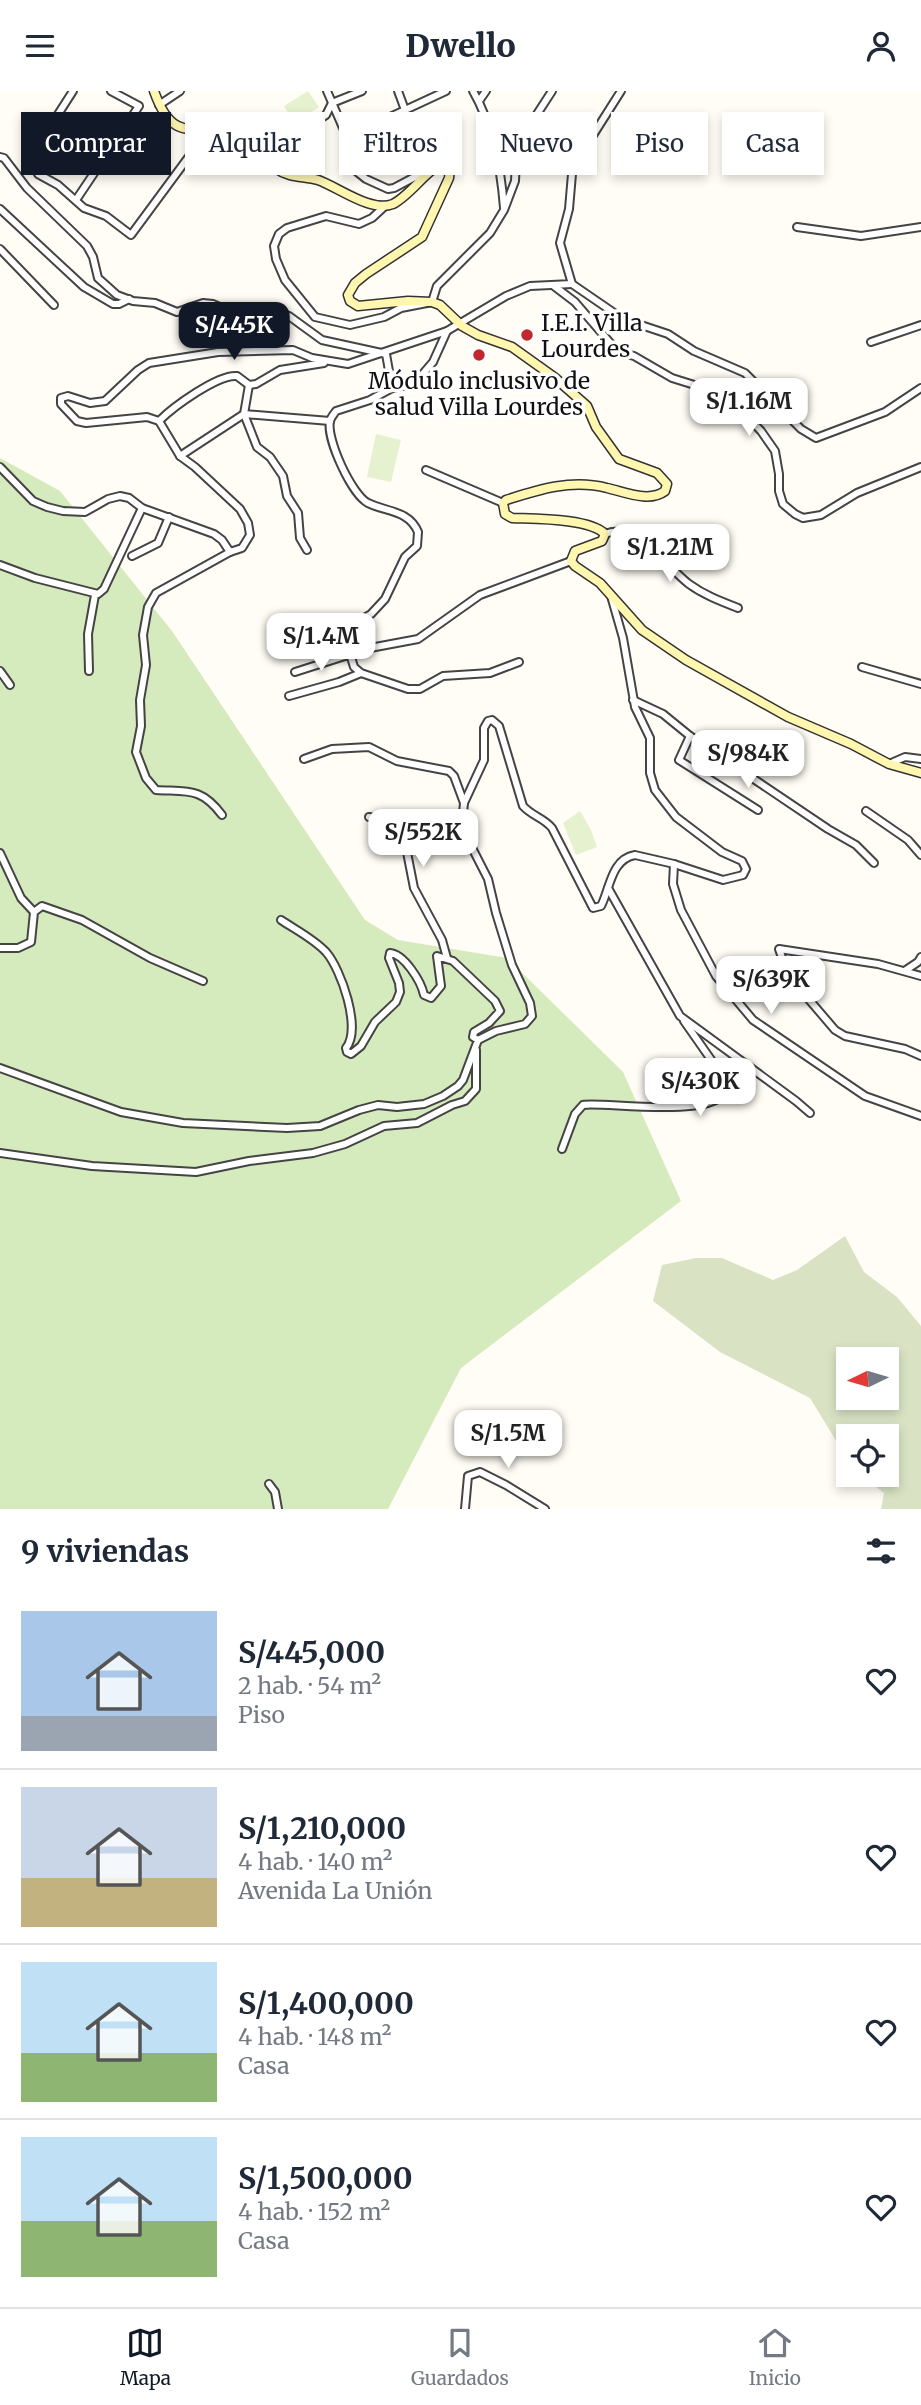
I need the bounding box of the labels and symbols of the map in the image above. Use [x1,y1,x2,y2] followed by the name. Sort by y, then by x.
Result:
[177,303,291,362] pin: S/445K
[541,308,643,363] place label: I.E.I. Villa Lourdes
[519,327,535,343] marker: I.E.I. Villa Lourdes
[471,347,487,363] marker: Módulo inclusivo de salud Villa Lourdes
[368,366,590,421] place label: Módulo inclusivo de salud Villa Lourdes
[684,379,814,438] pin: S/1.16M
[605,525,735,584] pin: S/1.21M
[264,613,378,673] pin: S/1.4M
[691,731,805,790] pin: S/984K
[366,809,480,869] pin: S/552K
[714,957,828,1016] pin: S/639K
[643,1059,757,1118] pin: S/430K
[836,1347,900,1411] north arrow
[451,1411,565,1470] pin: S/1.5M

